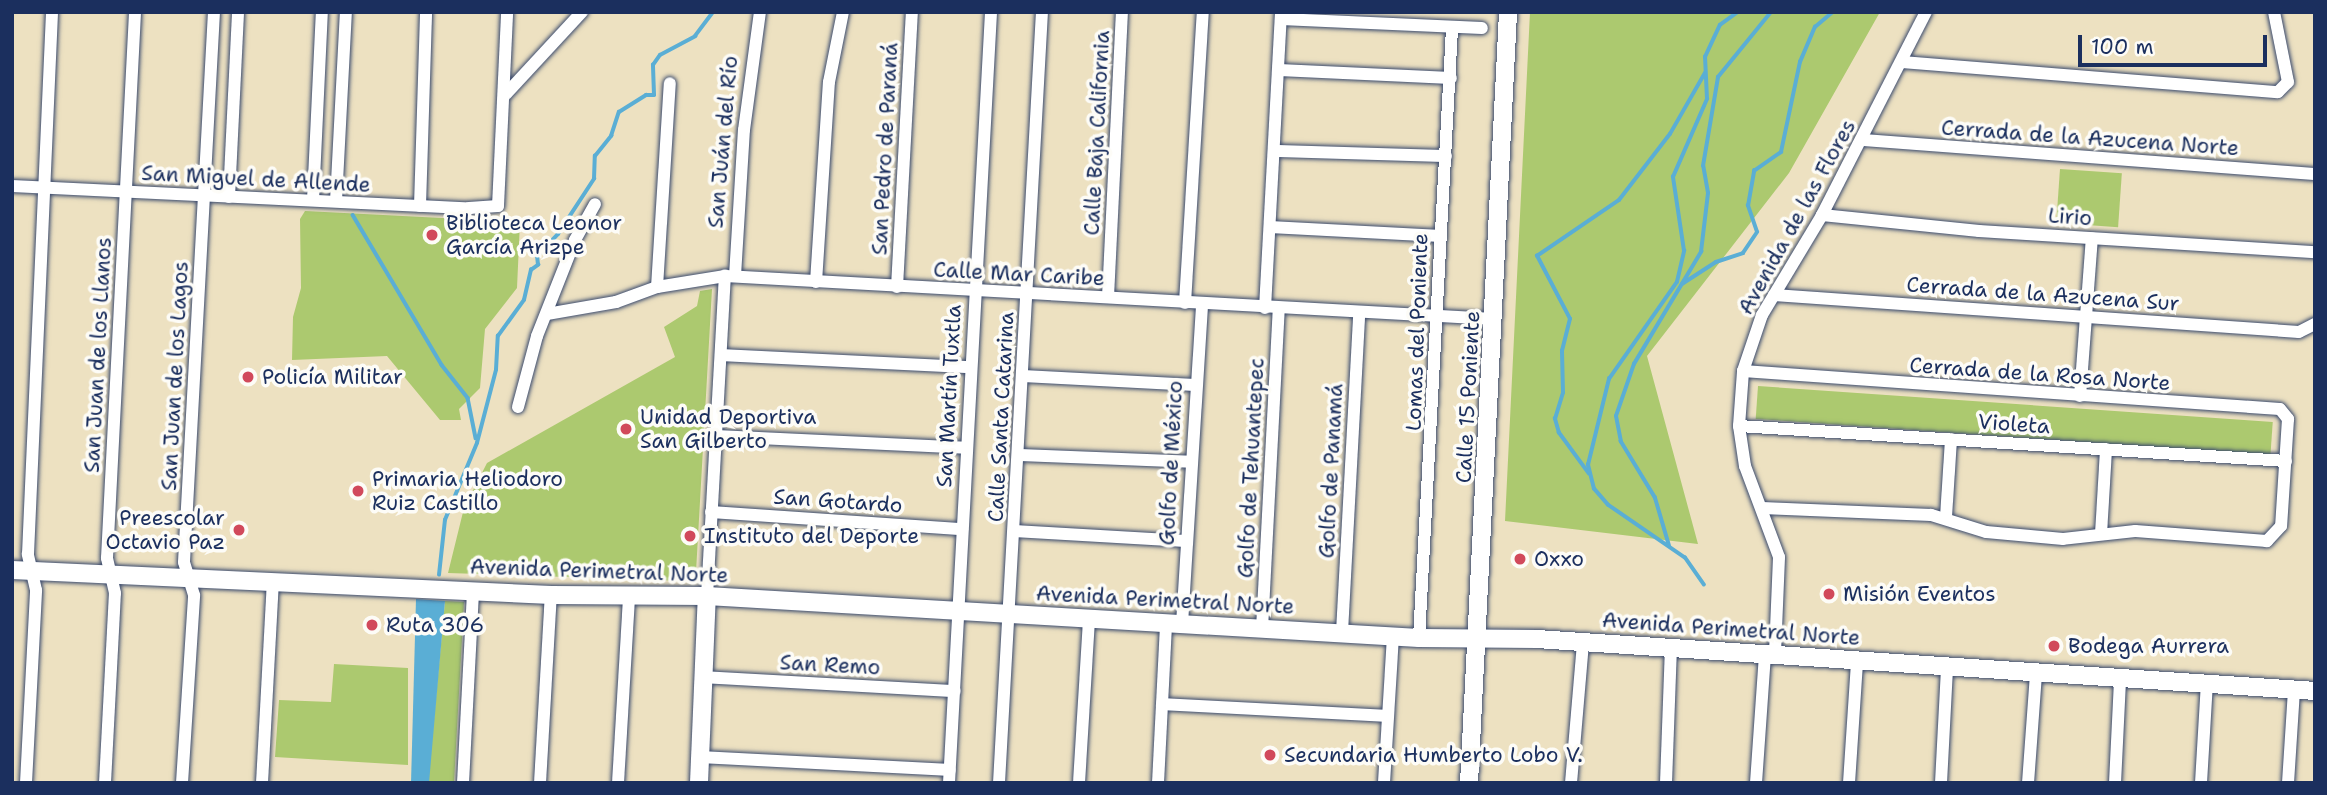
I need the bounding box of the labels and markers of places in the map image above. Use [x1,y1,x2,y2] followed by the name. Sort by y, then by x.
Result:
[446,210,622,260] place label: Biblioteca Leonor García Arizpe
[424,227,440,243] marker: Biblioteca Leonor García Arizpe
[262,364,403,390] place label: Policía Militar
[240,369,256,385] marker: Policía Militar
[640,404,816,454] place label: Unidad Deportiva San Gilberto
[618,421,634,437] marker: Unidad Deportiva San Gilberto
[372,466,563,516] place label: Primaria Heliodoro Ruiz Castillo
[350,483,366,499] marker: Primaria Heliodoro Ruiz Castillo
[106,505,225,555] place label: Preescolar Octavio Paz
[231,522,247,538] marker: Preescolar Octavio Paz
[704,523,919,549] place label: Instituto del Deporte
[682,528,698,544] marker: Instituto del Deporte
[1534,546,1584,572] place label: Oxxo
[1512,551,1528,567] marker: Oxxo
[1843,581,1996,607] place label: Misión Eventos
[1821,586,1837,602] marker: Misión Eventos
[386,612,484,638] place label: Ruta 306
[364,617,380,633] marker: Ruta 306
[2068,633,2229,659] place label: Bodega Aurrera
[2046,638,2062,654] marker: Bodega Aurrera
[1284,742,1583,768] place label: Secundaria Humberto Lobo V.
[1262,747,1278,763] marker: Secundaria Humberto Lobo V.

